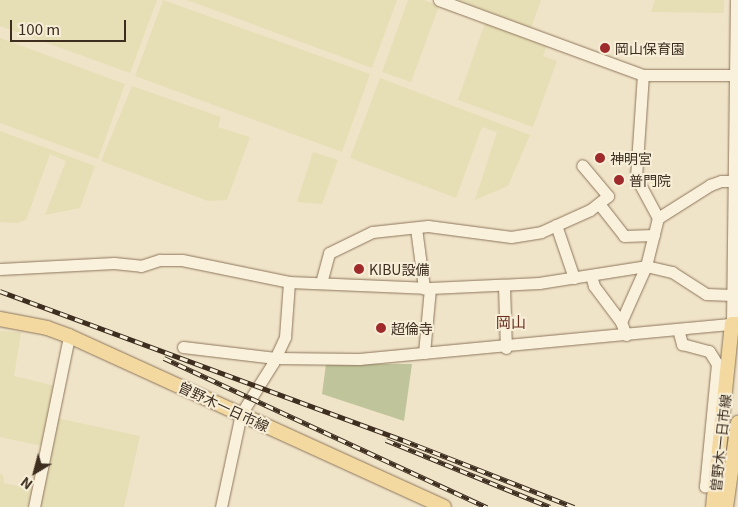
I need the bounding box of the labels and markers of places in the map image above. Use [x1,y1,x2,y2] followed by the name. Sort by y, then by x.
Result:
[615,40,685,56] place label: 岡山保育園
[599,42,611,54] marker: 岡山保育園
[610,150,652,166] place label: 神明宮
[594,152,606,164] marker: 神明宮
[629,172,671,188] place label: 普門院
[613,174,625,186] marker: 普門院
[369,261,429,277] place label: KIBU設備
[353,263,365,275] marker: KIBU設備
[391,320,433,336] place label: 超倫寺
[375,322,387,334] marker: 超倫寺

